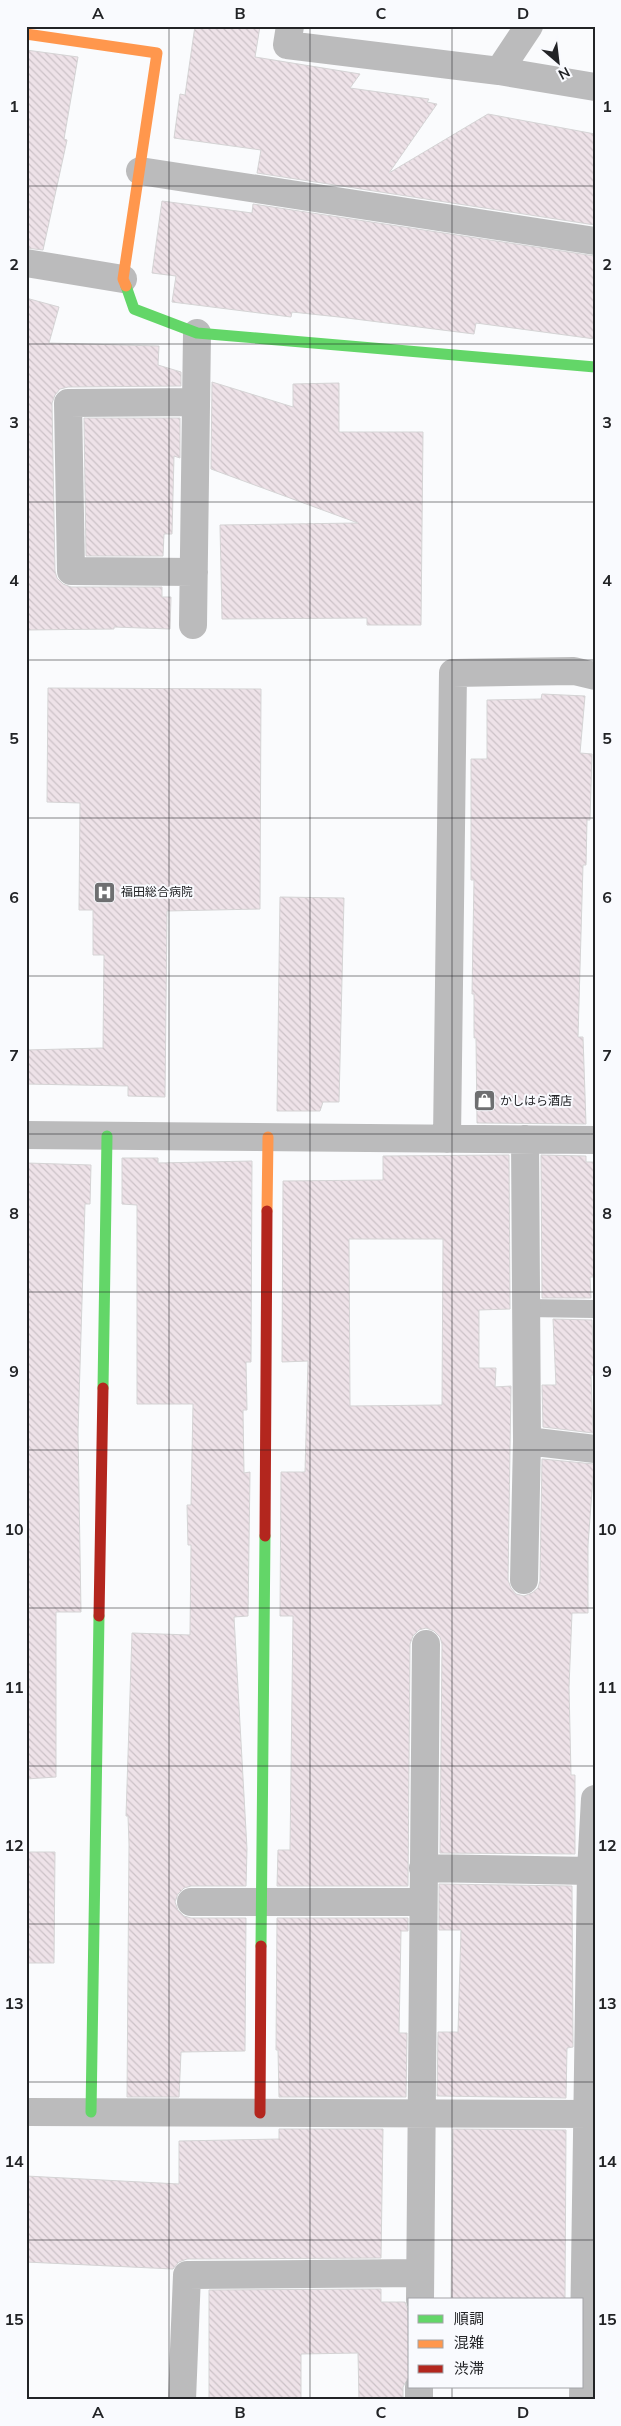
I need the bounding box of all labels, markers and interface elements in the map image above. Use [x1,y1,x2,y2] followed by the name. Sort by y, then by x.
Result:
[92,3,104,23] text: A
[234,3,246,23] text: B
[376,3,387,23] text: C
[517,3,529,23] text: D
[534,38,584,88] north arrow
[555,63,573,84] text: N
[9,96,19,116] text: 1
[602,96,612,116] text: 1
[9,254,19,274] text: 2
[602,254,612,274] text: 2
[9,412,19,432] text: 3
[602,412,612,432] text: 3
[9,570,19,590] text: 4
[602,570,612,590] text: 4
[9,728,19,748] text: 5
[602,728,612,748] text: 5
[93,880,117,904] hospital icon: 福田総合病院
[121,884,193,899] place label: 福田総合病院
[9,887,19,907] text: 6
[602,887,612,907] text: 6
[9,1045,19,1065] text: 7
[602,1045,612,1065] text: 7
[472,1089,496,1113] shop icon: かしはら酒店
[500,1093,572,1108] place label: かしはら酒店
[9,1203,19,1223] text: 8
[602,1203,612,1223] text: 8
[9,1361,19,1381] text: 9
[602,1361,612,1381] text: 9
[4,1519,24,1539] text: 10
[597,1519,617,1539] text: 10
[4,1677,24,1697] text: 11
[597,1677,617,1697] text: 11
[4,1835,24,1855] text: 12
[597,1835,617,1855] text: 12
[4,1993,24,2013] text: 13
[597,1993,617,2013] text: 13
[4,2151,24,2171] text: 14
[597,2151,617,2171] text: 14
[408,2298,584,2388] legend
[4,2309,24,2329] text: 15
[454,2309,484,2328] text: 順調
[597,2309,617,2329] text: 15
[454,2333,484,2352] text: 混雑
[454,2359,484,2378] text: 渋滞
[92,2402,104,2422] text: A
[234,2402,246,2422] text: B
[376,2402,387,2422] text: C
[517,2402,529,2422] text: D

